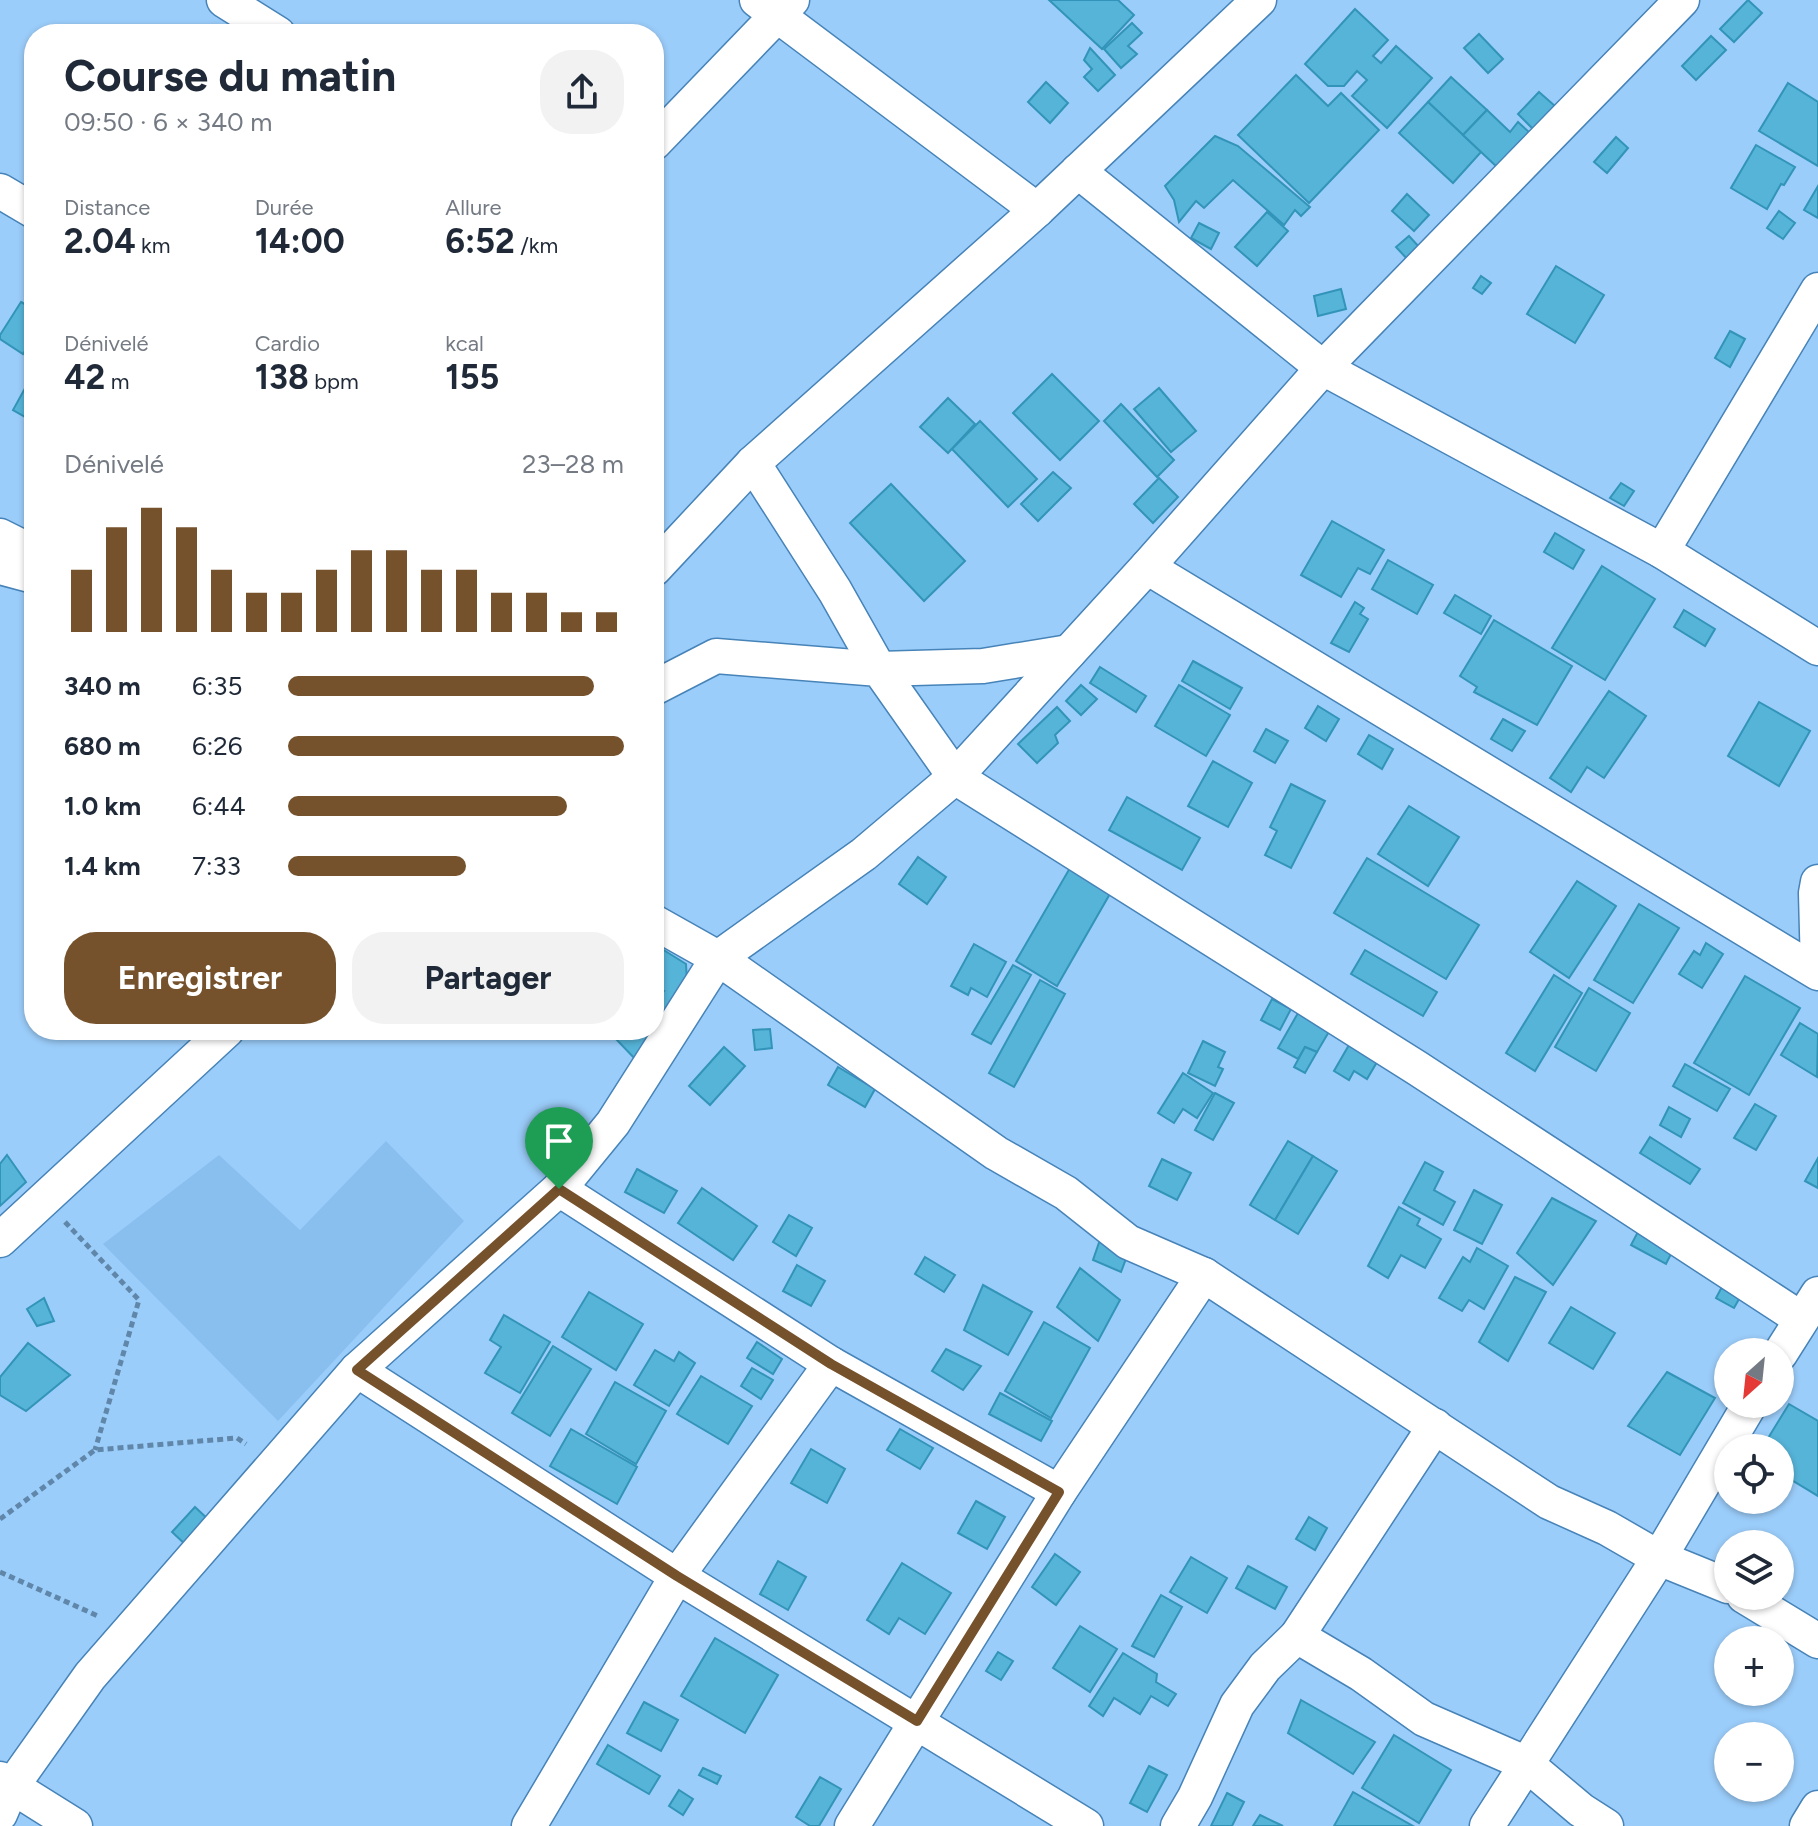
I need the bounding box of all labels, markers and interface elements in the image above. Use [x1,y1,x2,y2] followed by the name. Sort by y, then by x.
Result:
[64,49,396,102] text: Course du matin
[540,50,624,134] button: share
[64,106,272,138] text: 09:50 · 6 × 340 m
[64,194,150,221] text: Distance
[255,194,314,221] text: Durée
[445,194,502,221] text: Allure
[64,221,136,262] text: 2.04
[255,221,345,262] text: 14:00
[445,221,515,262] text: 6:52
[136,232,171,259] text: km
[515,232,558,259] text: /km
[64,330,149,357] text: Dénivelé
[255,330,320,357] text: Cardio
[445,330,484,357] text: kcal
[64,357,105,398] text: 42
[255,357,309,398] text: 138
[445,357,499,398] text: 155
[105,368,129,395] text: m
[309,368,359,395] text: bpm
[64,448,164,480] text: Dénivelé
[522,448,624,480] text: 23–28 m
[64,670,141,702] text: 340 m
[192,670,242,702] text: 6:35
[64,730,141,762] text: 680 m
[192,730,243,762] text: 6:26
[64,790,141,822] text: 1.0 km
[192,790,246,822] text: 6:44
[64,850,141,882] text: 1.4 km
[192,850,241,882] text: 7:33
[64,932,336,1024] button: Enregistrer
[352,932,624,1024] button: Partager
[525,1107,593,1189] pin
[537,1119,581,1163] icon: arrive
[1714,1338,1794,1418] north arrow
[1714,1338,1794,1802] map controls
[1714,1434,1794,1514] button: locate
[1714,1530,1794,1610] button: layers
[1714,1626,1794,1706] button: +
[1714,1722,1794,1802] button: −

